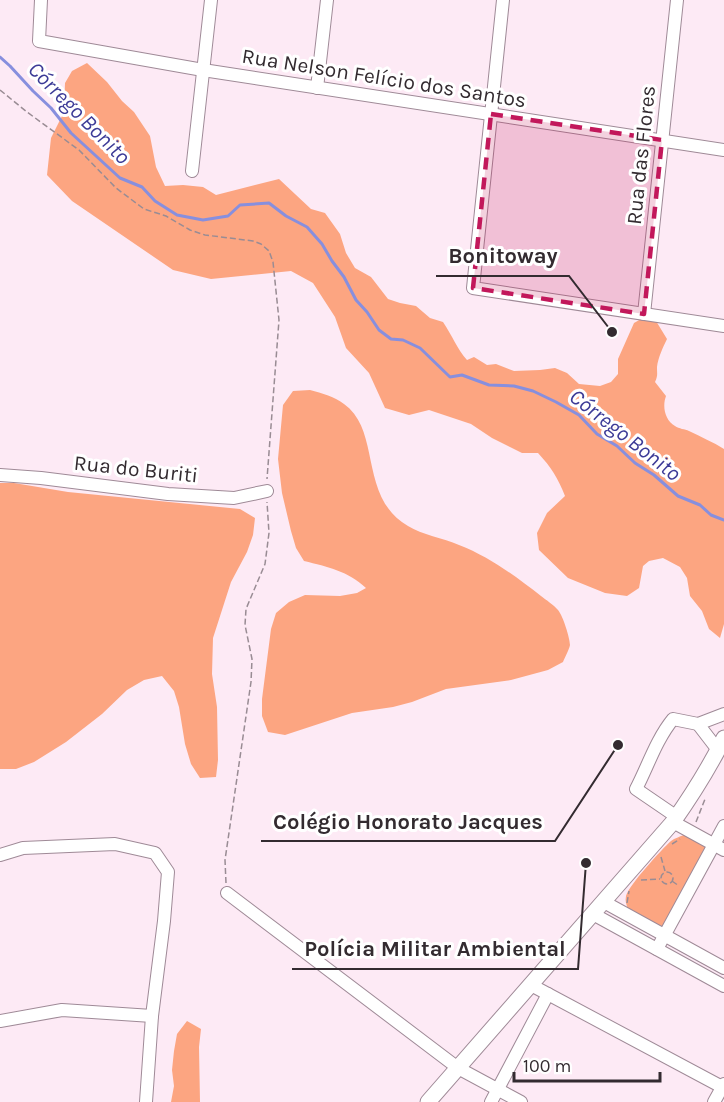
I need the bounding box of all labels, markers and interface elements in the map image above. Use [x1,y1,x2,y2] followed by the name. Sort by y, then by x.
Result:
[240,44,528,112] street label: Rua Nelson Felício dos Santos
[22,56,136,170] water label: Córrego Bonito
[622,84,660,226] street label: Rua das Flores
[436,236,569,276] callout: Bonitoway
[448,243,558,269] text: Bonitoway
[564,383,686,487] water label: Córrego Bonito
[73,451,199,487] street label: Rua do Buriti
[261,801,555,841] callout: Colégio Honorato Jacques
[273,809,543,835] text: Colégio Honorato Jacques
[292,929,578,969] callout: Polícia Militar Ambiental
[304,936,566,962] text: Polícia Militar Ambiental
[514,1045,660,1083] scale bar
[523,1055,571,1077] text: 100 m

